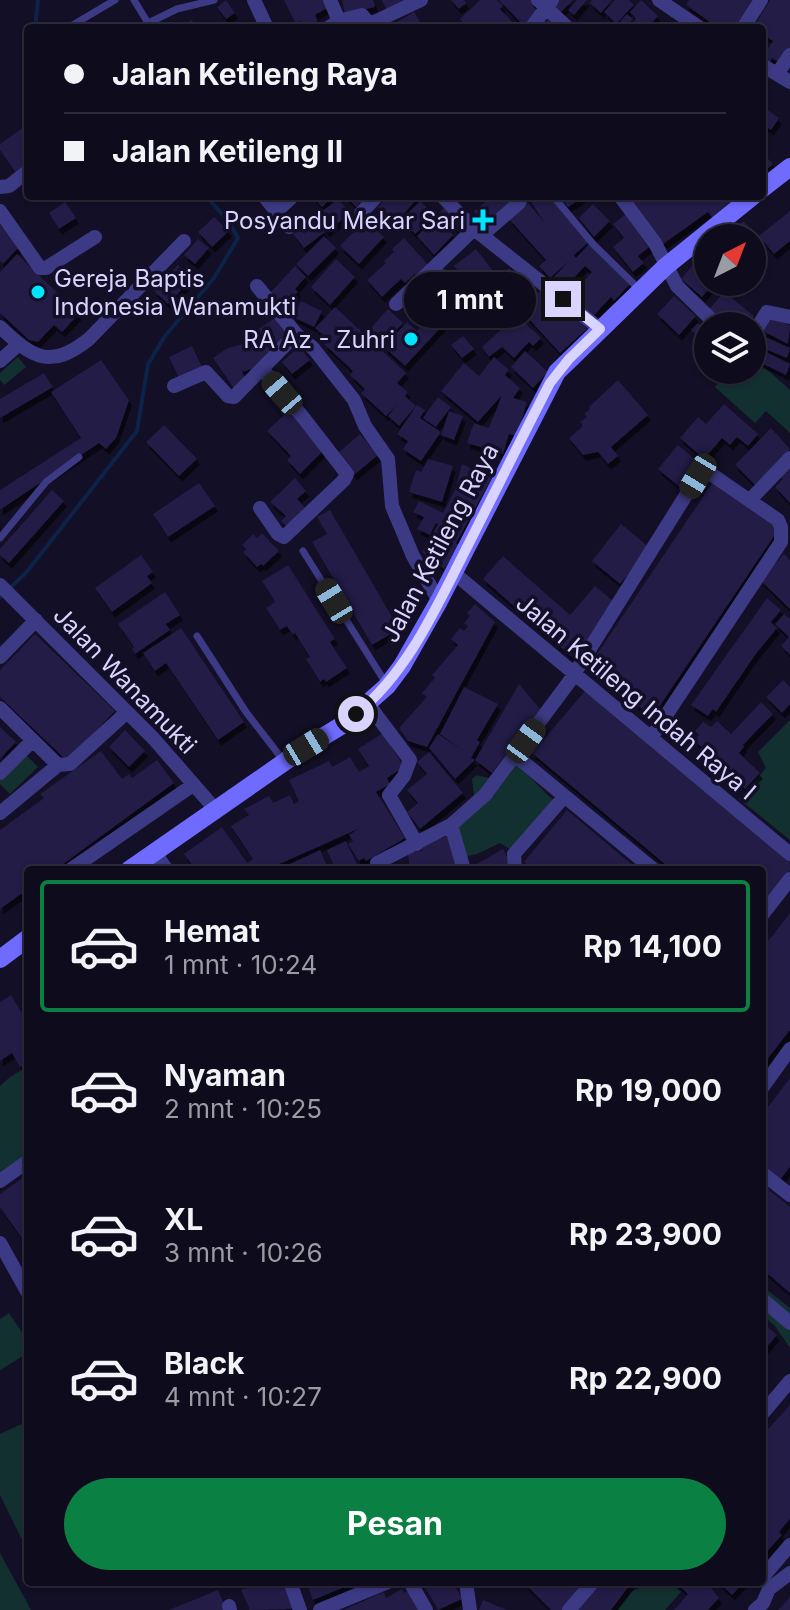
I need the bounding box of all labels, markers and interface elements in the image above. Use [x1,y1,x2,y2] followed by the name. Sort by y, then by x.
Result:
[112,56,398,92] text: Jalan Ketileng Raya
[112,133,343,169] text: Jalan Ketileng II
[224,206,465,235] place label: Posyandu Mekar Sari
[472,209,494,231] marker: Posyandu Mekar Sari
[694,224,766,296] north arrow
[694,224,766,384] map controls
[54,264,296,321] place label: Gereja Baptis Indonesia Wanamukti
[403,271,535,327] callout: 1 mnt
[545,281,581,317] route end
[29,283,47,301] marker: Gereja Baptis Indonesia Wanamukti
[437,284,503,315] text: 1 mnt
[694,312,766,384] button: layers
[243,325,395,354] place label: RA Az - Zuhri
[402,330,420,348] marker: RA Az - Zuhri
[257,367,307,419] car
[375,439,505,647] street label: Jalan Ketileng Raya
[675,449,721,503] car
[311,574,357,628] car
[510,588,762,806] street label: Jalan Ketileng Indah Raya I
[48,601,202,759] street label: Jalan Wanamukti
[338,696,374,732] route start
[502,715,550,767] car
[279,724,333,770] car
[68,910,140,982] icon: car
[164,913,260,949] text: Hemat
[583,928,722,964] text: Rp 14,100
[164,949,317,980] text: 1 mnt · 10:24
[68,1054,140,1126] icon: car
[164,1057,286,1093] text: Nyaman
[575,1072,722,1108] text: Rp 19,000
[164,1093,322,1124] text: 2 mnt · 10:25
[68,1198,140,1270] icon: car
[164,1201,203,1237] text: XL
[569,1216,722,1252] text: Rp 23,900
[164,1237,323,1268] text: 3 mnt · 10:26
[68,1342,140,1414] icon: car
[164,1345,244,1381] text: Black
[569,1360,722,1396] text: Rp 22,900
[164,1381,322,1412] text: 4 mnt · 10:27
[64,1478,726,1570] button: Pesan

